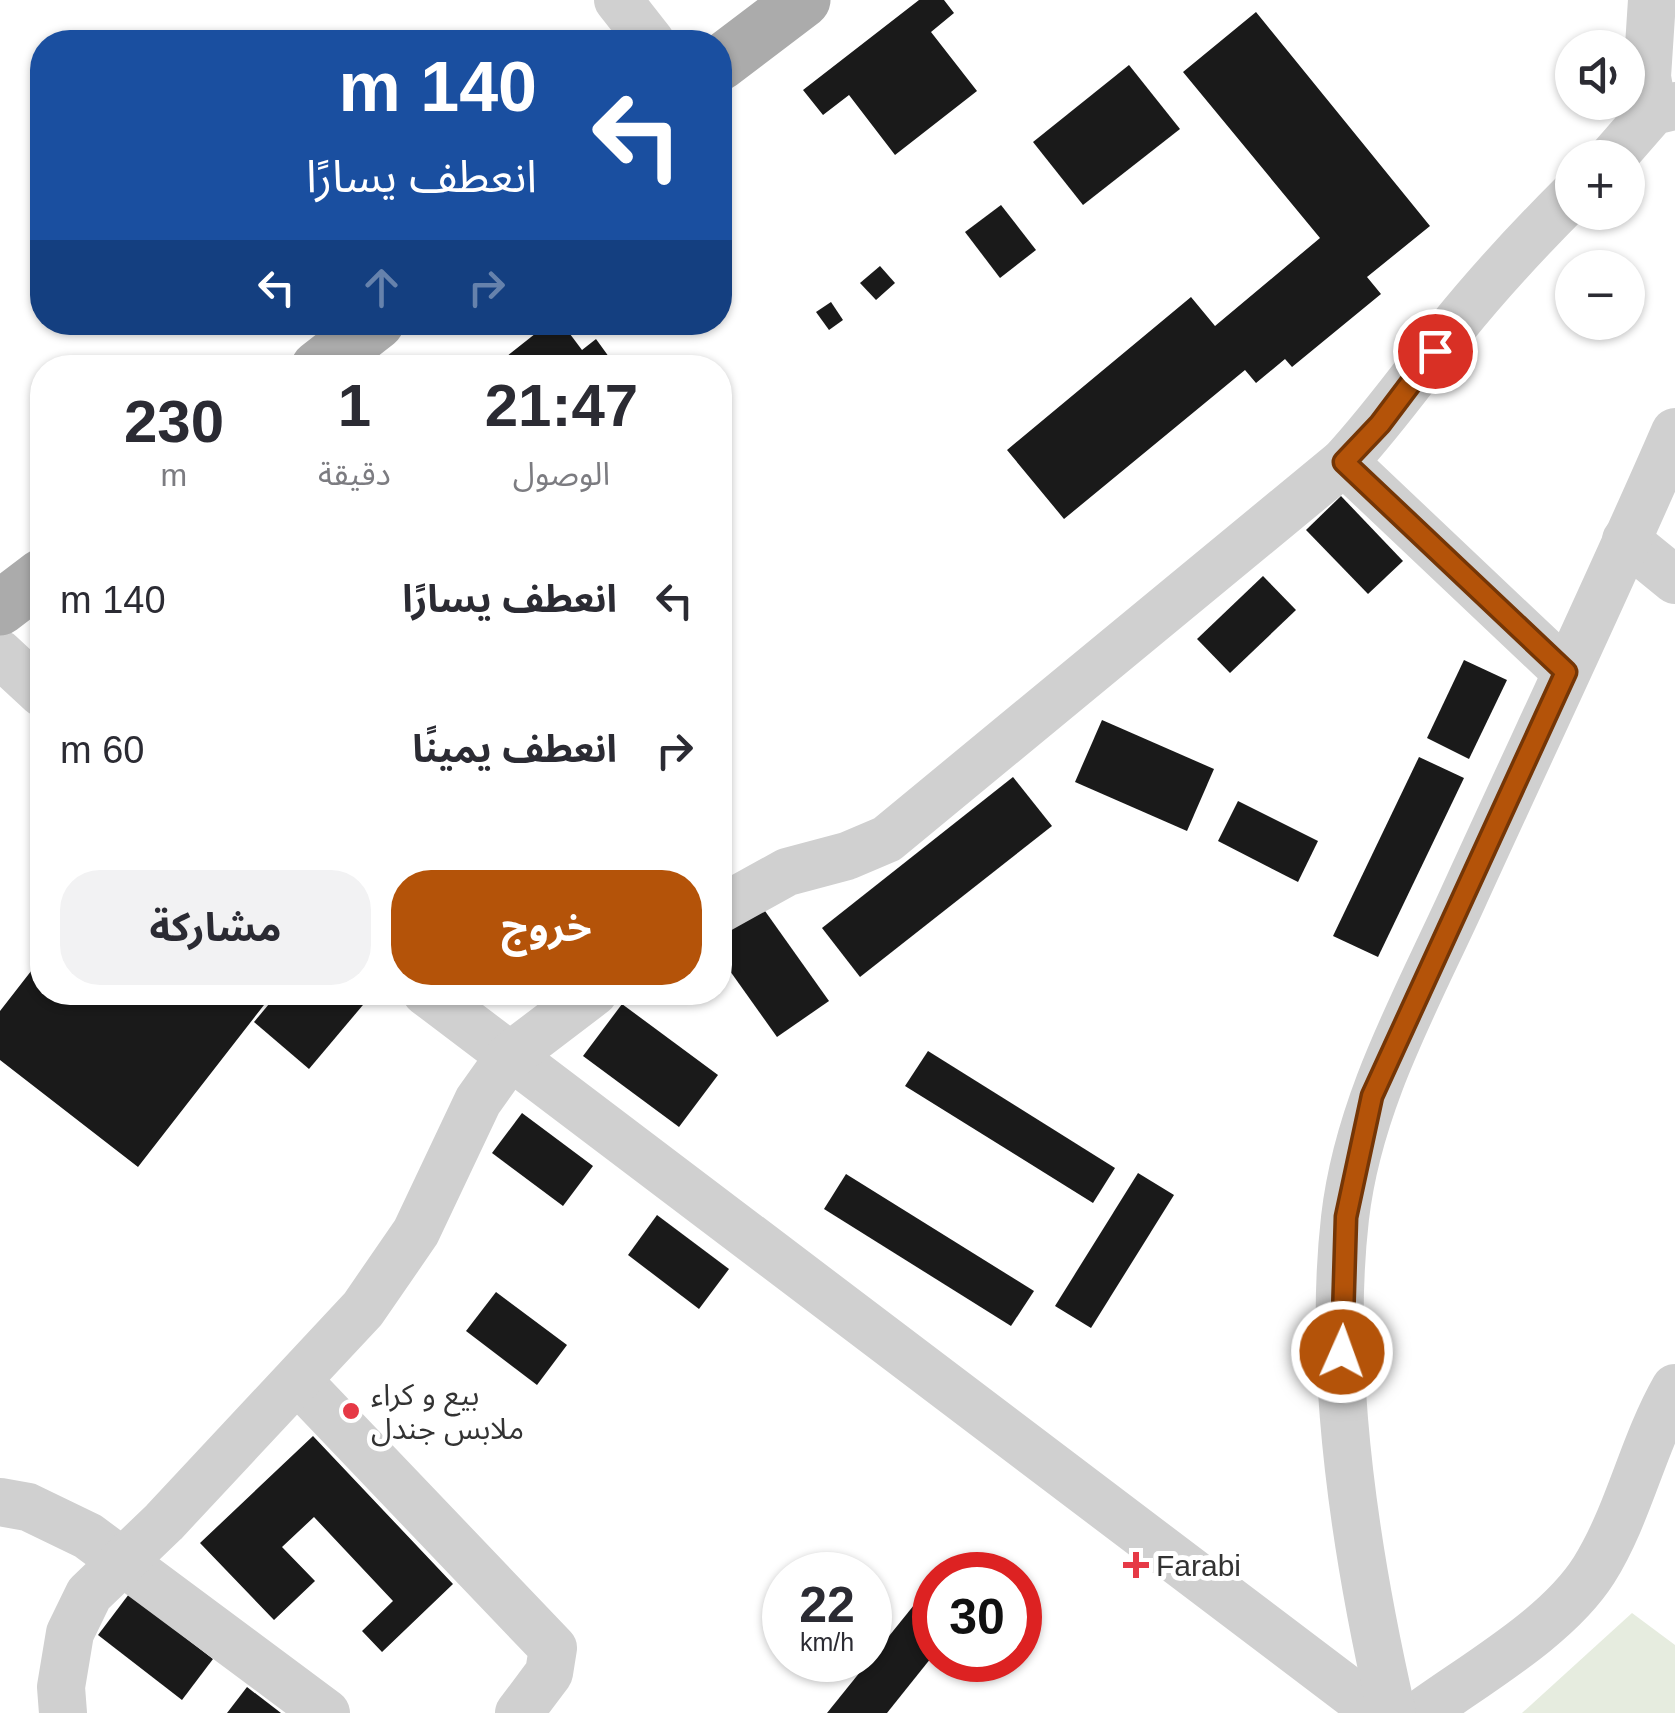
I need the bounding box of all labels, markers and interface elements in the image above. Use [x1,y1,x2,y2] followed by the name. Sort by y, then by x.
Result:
[1555,30,1645,340] map controls
[1555,30,1645,120] button: sound
[339,48,537,126] text: 140 m
[572,70,702,200] icon: left
[1555,140,1645,230] button: +
[306,151,537,202] text: انعطف يسارًا
[1555,250,1645,340] button: −
[249,260,304,315] icon: left
[354,260,409,315] icon: ahead
[459,260,514,315] icon: right
[1393,309,1478,394] pin
[1408,324,1463,379] icon: arrive
[338,372,371,439] text: 1
[485,372,638,439] text: 21:47
[124,388,224,455] text: 230
[318,456,391,492] text: دقيقة
[513,456,610,492] text: الوصول
[161,457,187,493] text: m
[647,573,702,628] icon: left
[402,578,617,620] text: انعطف يسارًا
[60,579,166,621] text: 140 m
[647,723,702,778] icon: right
[412,728,617,770] text: انعطف يمينًا
[60,729,145,771] text: 60 m
[60,870,371,985] button: مشاركة
[391,870,702,985] button: خروج
[1290,1300,1394,1404] position arrow
[371,1378,524,1447] place label: بيع و كراء ملابس جندل
[340,1400,362,1422] marker: بيع و كراء ملابس جندل
[1156,1549,1241,1582] place label: Farabi
[912,1552,1042,1682] speed limit sign: 30
[1125,1554,1147,1576] marker: Farabi
[799,1577,855,1633] text: 22
[800,1628,854,1656] text: km/h

